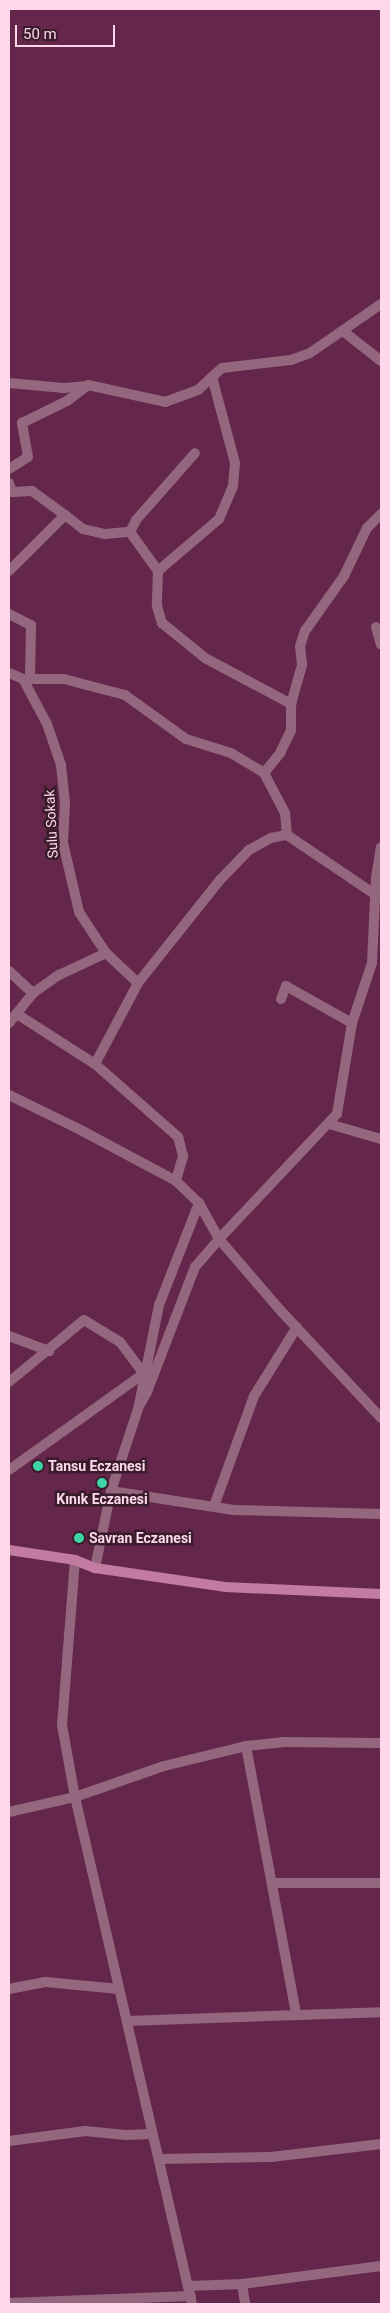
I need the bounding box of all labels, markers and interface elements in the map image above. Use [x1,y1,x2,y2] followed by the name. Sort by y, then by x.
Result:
[18,15,118,47] scale bar
[23,25,57,43] text: 50 m
[41,789,61,859] street label: Sulu Sokak
[48,1458,145,1474] place label: Tansu Eczanesi
[32,1460,44,1472] marker: Tansu Eczanesi
[96,1477,108,1489] marker: Kınık Eczanesi
[56,1491,148,1507] place label: Kınık Eczanesi
[89,1530,192,1546] place label: Savran Eczanesi
[73,1532,85,1544] marker: Savran Eczanesi

